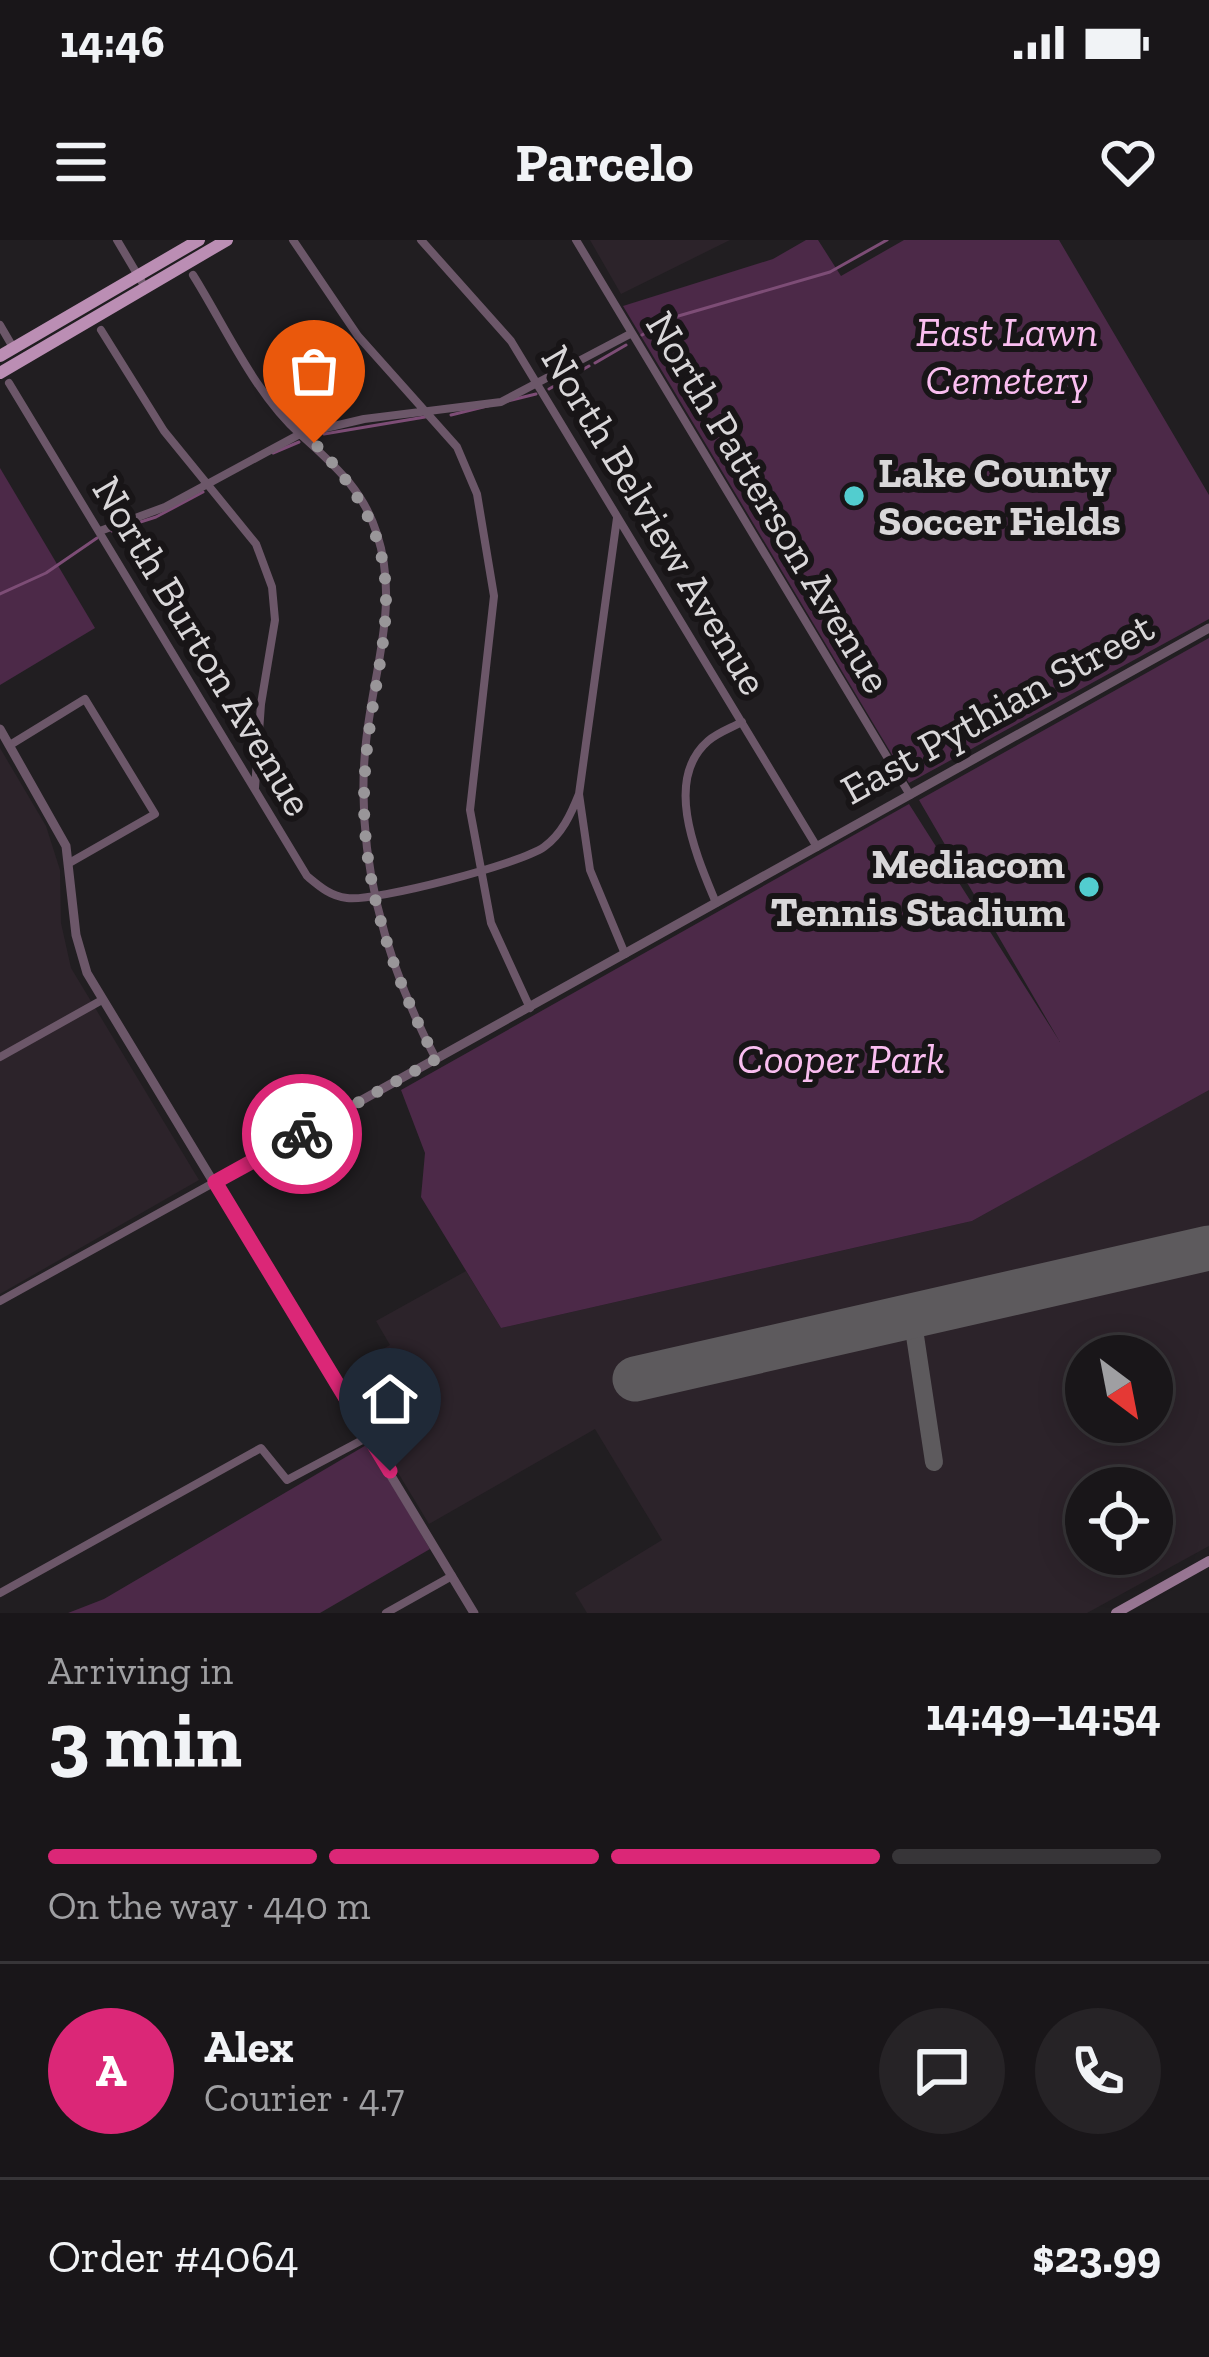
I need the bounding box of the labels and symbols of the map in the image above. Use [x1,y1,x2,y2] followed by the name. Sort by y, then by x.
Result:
[635,302,903,702] street label: North Patterson Avenue
[916,306,1098,405] park label: East Lawn Cemetery
[263,320,365,443] pin
[531,336,779,704] street label: North Belview Avenue
[878,447,1121,546] place label: Lake County Soccer Fields
[82,467,324,825] street label: North Burton Avenue
[841,483,867,509] marker: Lake County Soccer Fields
[832,601,1163,815] street label: East Pythian Street
[770,838,1065,937] place label: Mediacom Tennis Stadium
[1076,874,1102,900] marker: Mediacom Tennis Stadium
[737,1033,945,1084] park label: Cooper Park
[242,1074,362,1194] courier
[1065,1335,1173,1443] north arrow
[339,1348,441,1471] pin

